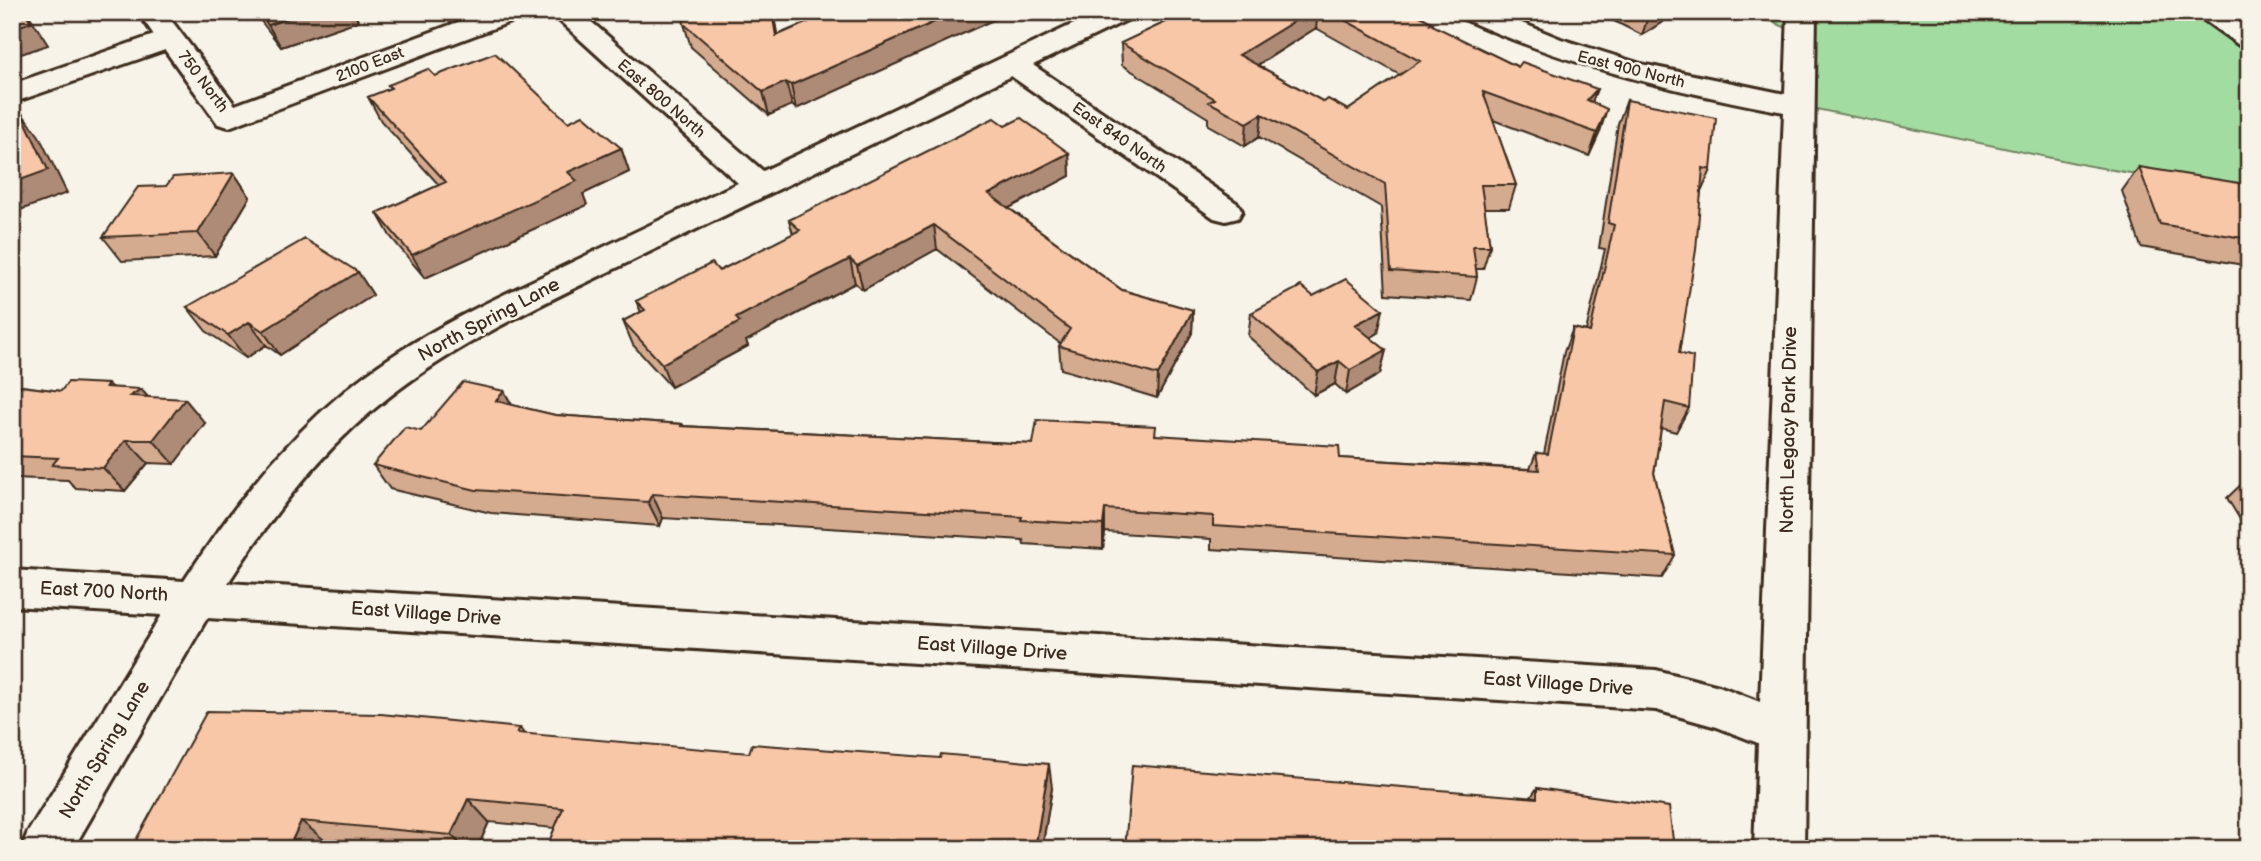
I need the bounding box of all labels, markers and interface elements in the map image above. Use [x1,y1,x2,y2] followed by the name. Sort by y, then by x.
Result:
[333,43,407,87] street label: 2100 East
[1575,47,1687,93] street label: East 900 North
[174,48,232,116] street label: 750 North
[613,56,709,142] street label: East 800 North
[1068,99,1170,178] street label: East 840 North
[414,273,564,367] street label: North Spring Lane
[1776,326,1802,534] street label: North Legacy Park Drive
[39,577,169,607] street label: East 700 North
[350,597,502,631] street label: East Village Drive
[916,632,1068,666] street label: East Village Drive
[1482,667,1634,701] street label: East Village Drive
[55,677,155,823] street label: North Spring Lane

